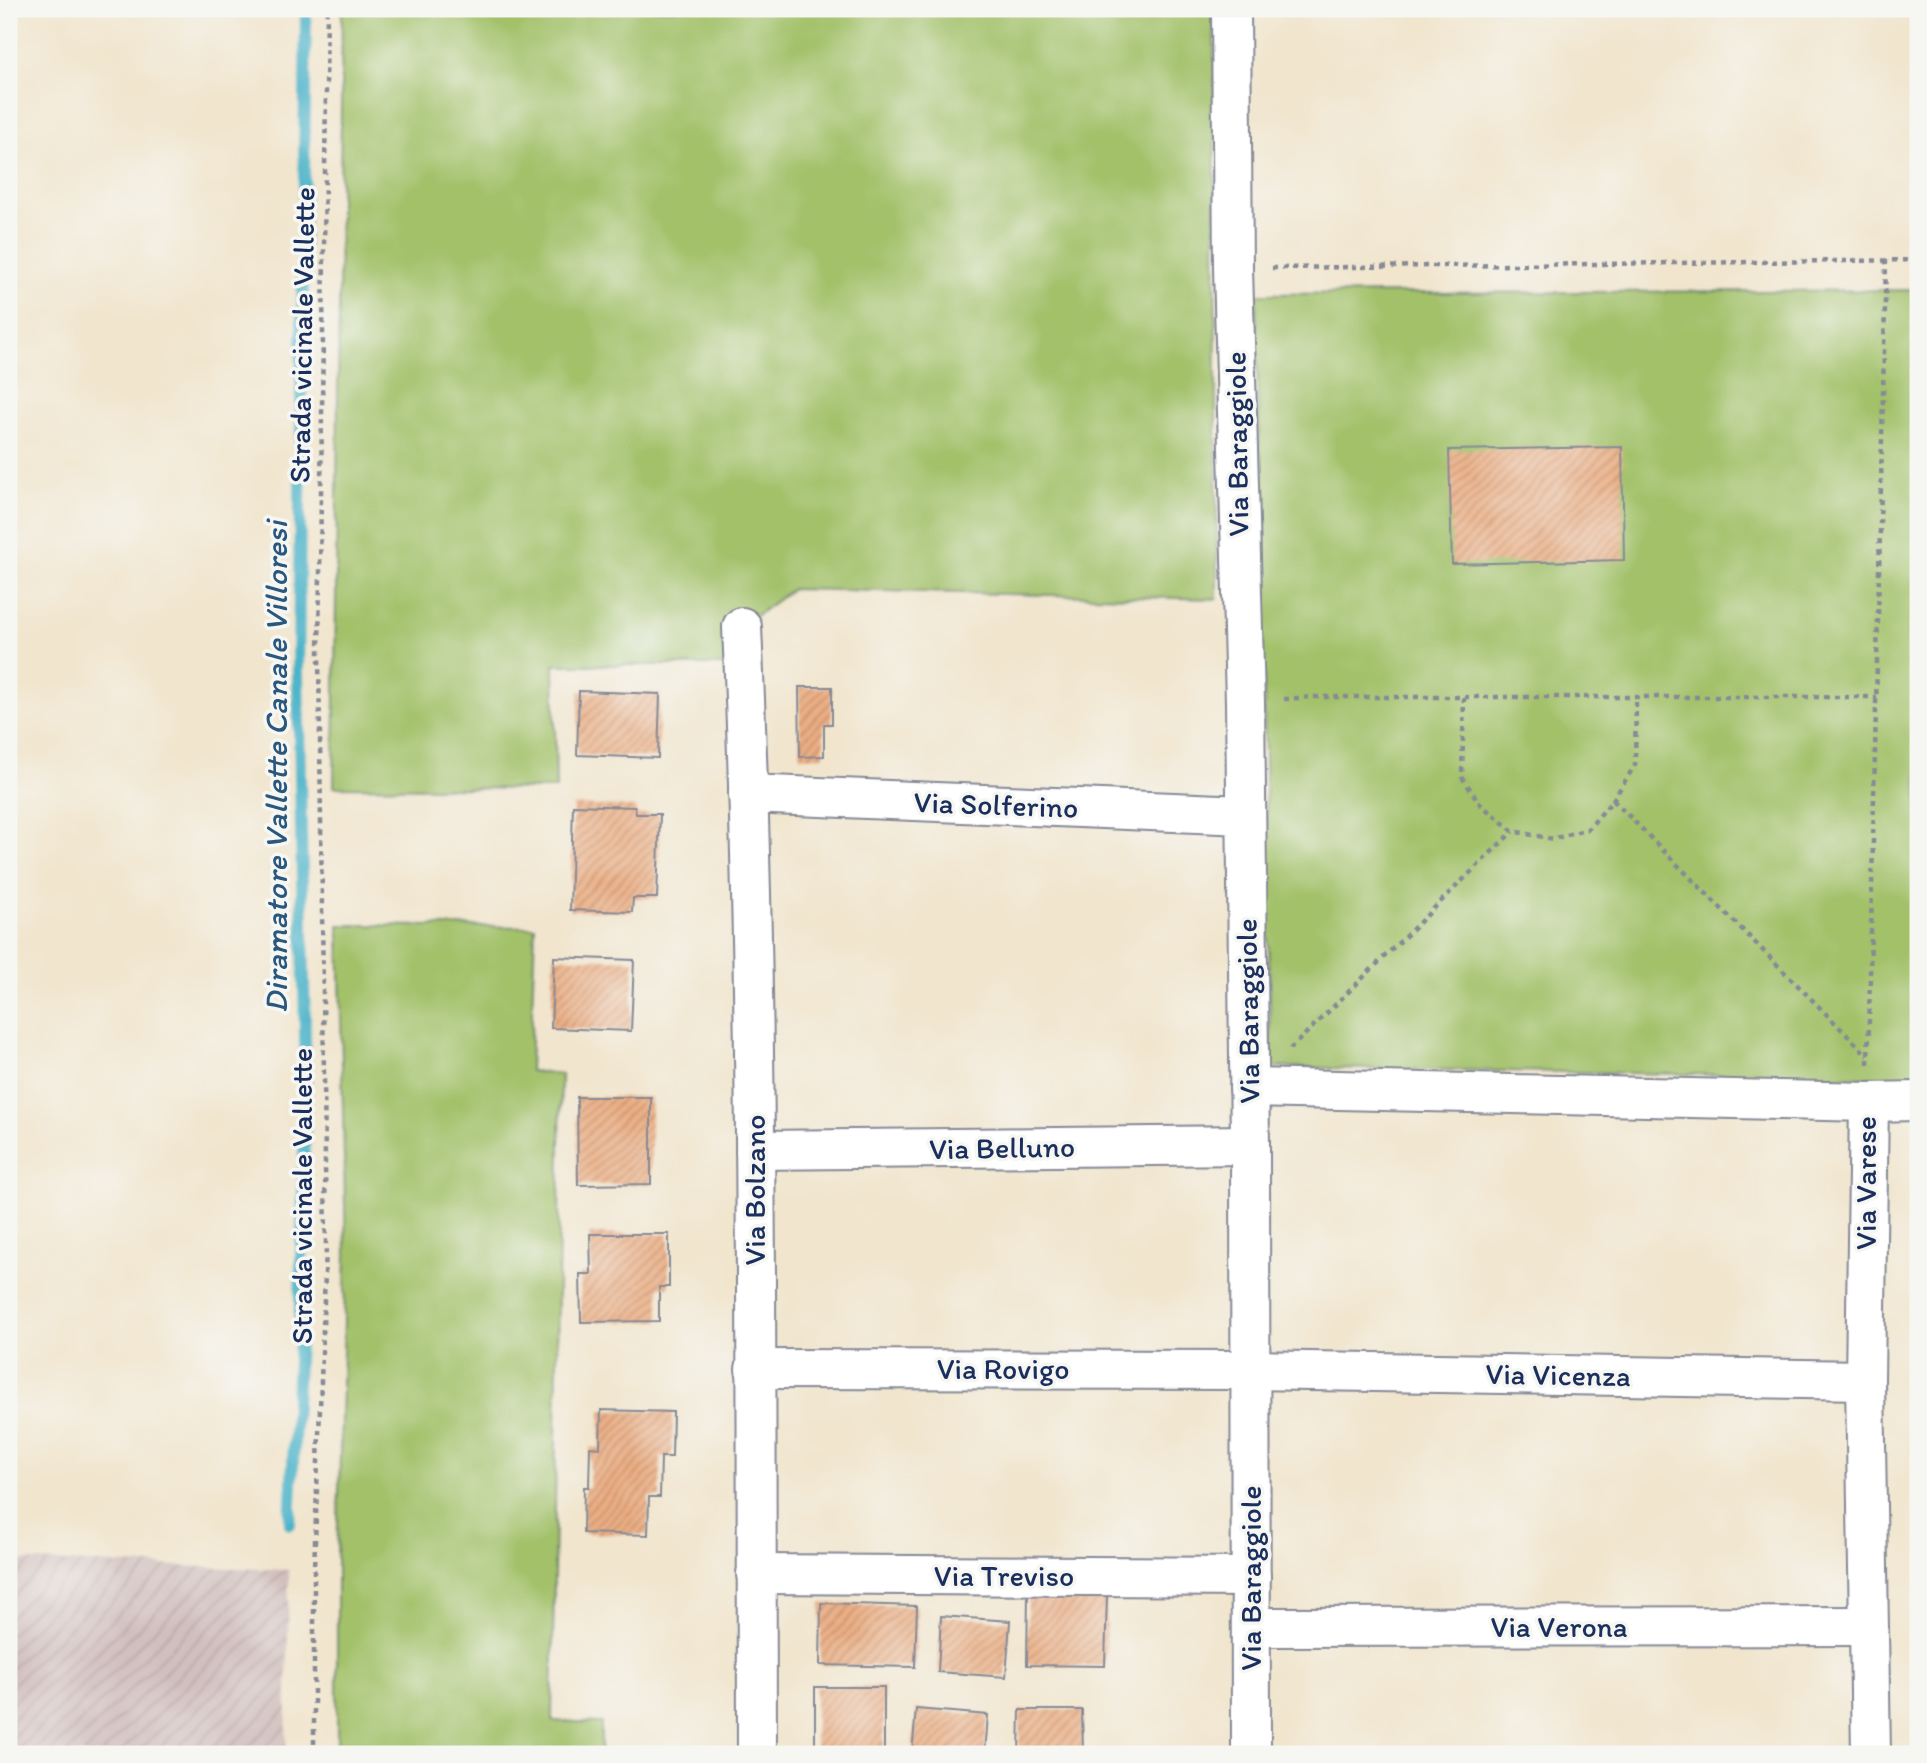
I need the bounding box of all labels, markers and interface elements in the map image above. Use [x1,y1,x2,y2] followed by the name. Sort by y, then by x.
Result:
[280,187,323,483] street label: Strada vicinale Vallette
[1216,351,1257,537] street label: Via Baraggiole
[257,518,295,1013] water label: Diramatore Vallette Canale Villoresi
[913,783,1079,826] street label: Via Solferino
[1227,918,1268,1104] street label: Via Baraggiole
[283,1048,320,1344] street label: Strada vicinale Vallette
[736,1114,773,1266] street label: Via Bolzano
[1847,1116,1884,1250] street label: Via Varese
[929,1128,1075,1167] street label: Via Belluno
[937,1350,1069,1387] street label: Via Rovigo
[1485,1355,1631,1394] street label: Via Vicenza
[1232,1485,1269,1671] street label: Via Baraggiole
[934,1557,1074,1594] street label: Via Treviso
[1490,1608,1628,1645] street label: Via Verona

